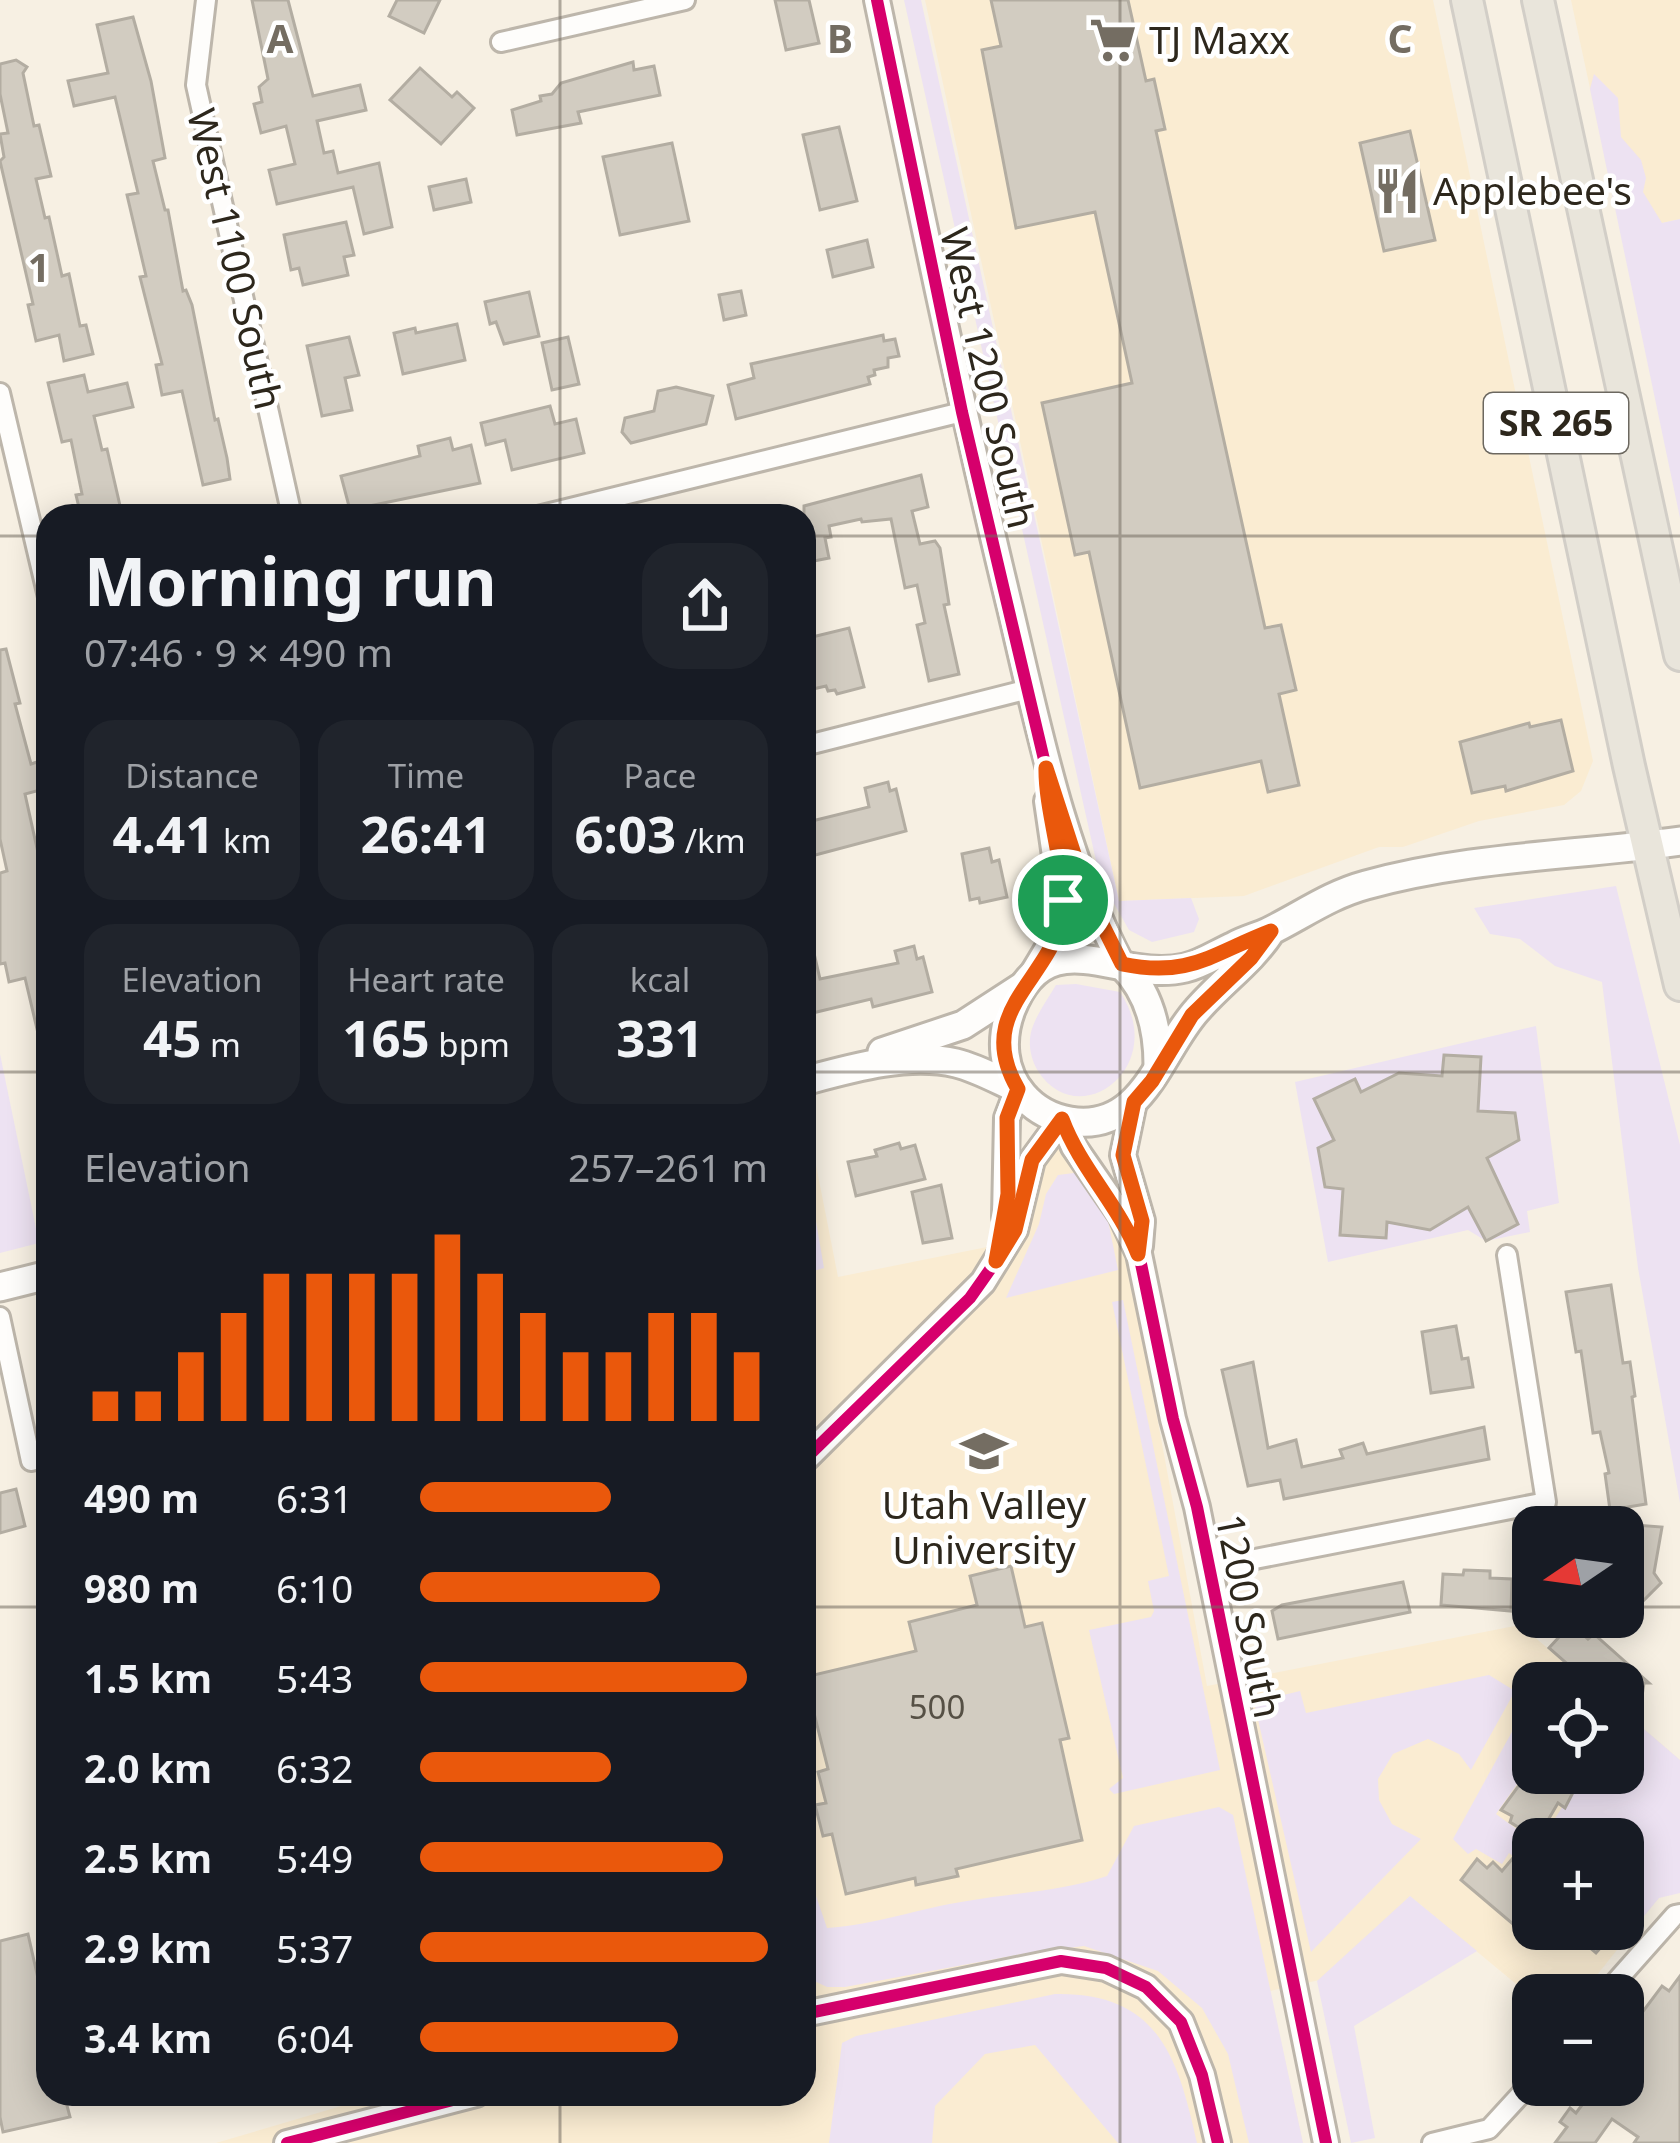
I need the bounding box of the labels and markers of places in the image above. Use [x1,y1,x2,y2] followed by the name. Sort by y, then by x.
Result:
[1149,12,1290,65] place label: TJ Maxx
[1088,15,1138,65] supermarket icon: TJ Maxx
[1433,163,1632,216] place label: Applebee's
[1372,166,1422,216] restaurant icon: Applebee's
[1012,849,1114,951] pin
[959,1426,1009,1476] school or university icon: Utah Valley University
[882,1477,1086,1575] place label: Utah Valley University

